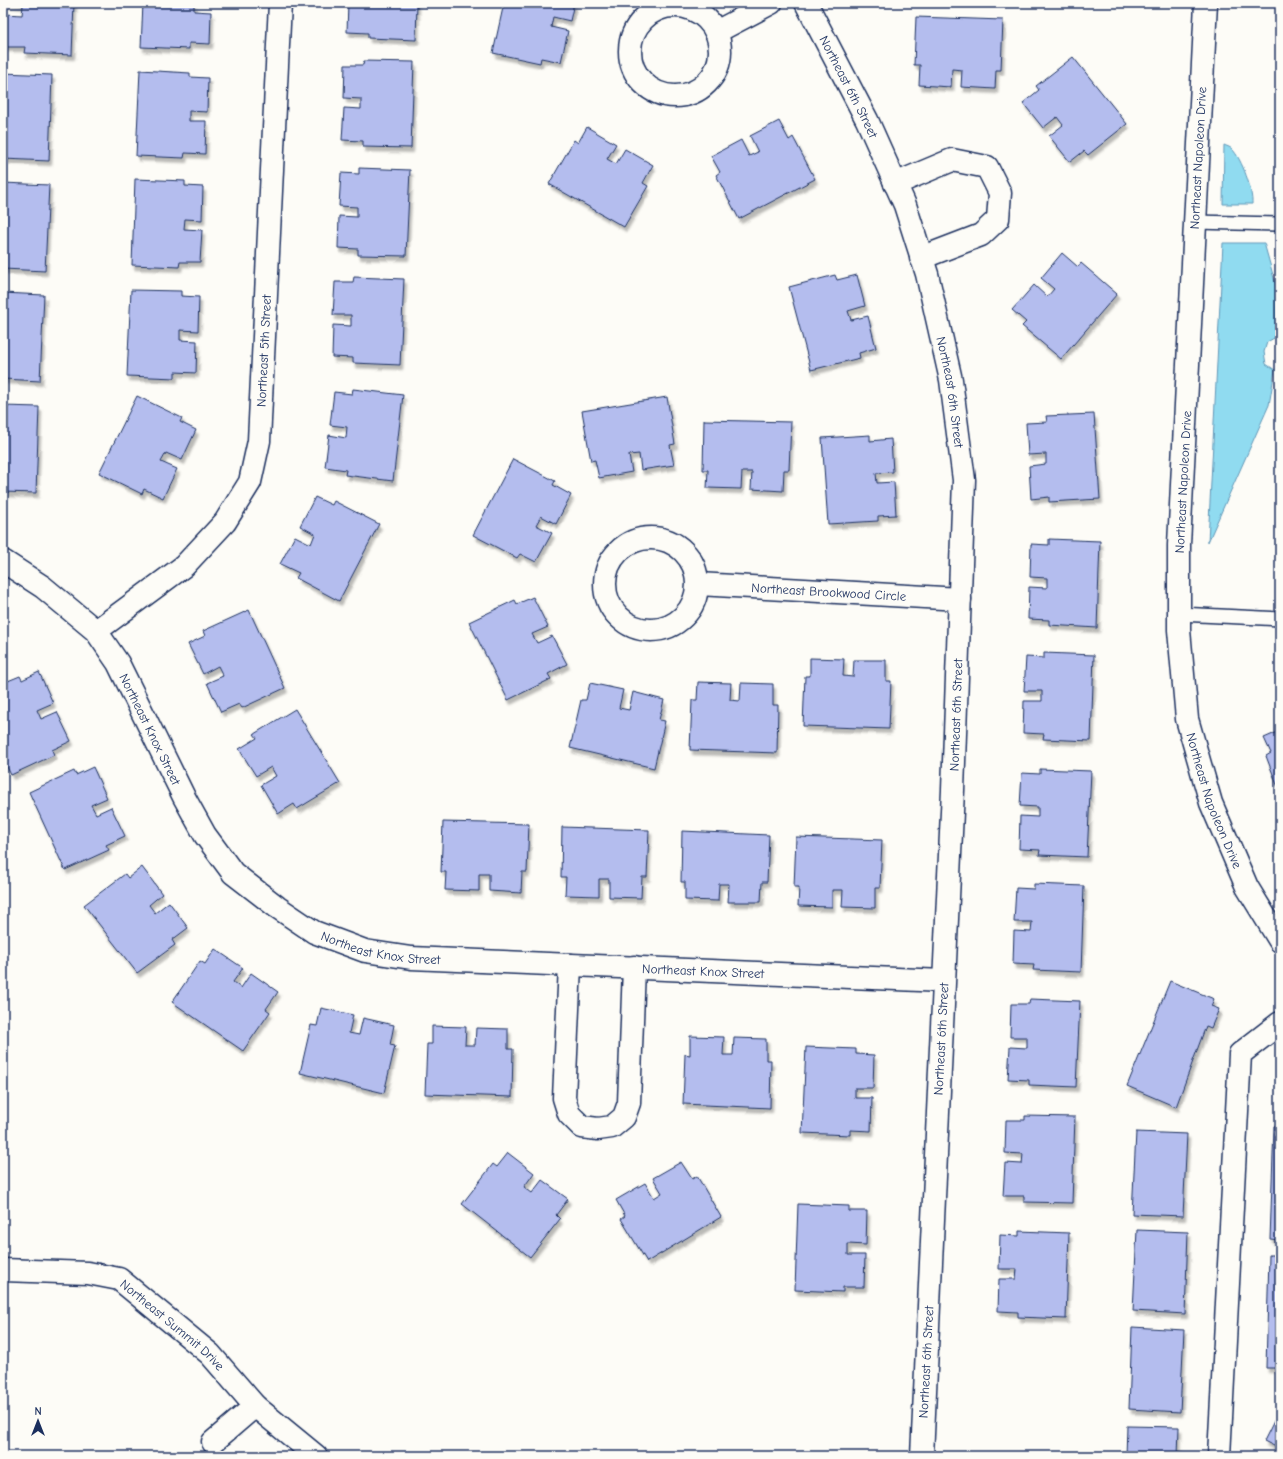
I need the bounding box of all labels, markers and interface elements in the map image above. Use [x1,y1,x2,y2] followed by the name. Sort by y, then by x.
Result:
[817,33,882,141] street label: Northeast 6th Street
[1187,86,1209,230] street label: Northeast Napoleon Drive
[253,293,274,407] street label: Northeast 5th Street
[934,335,967,450] street label: Northeast 6th Street
[1172,410,1194,554] street label: Northeast Napoleon Drive
[751,580,907,603] street label: Northeast Brookwood Circle
[947,657,966,772] street label: Northeast 6th Street
[117,671,185,788] street label: Northeast Knox Street
[1184,731,1246,871] street label: Northeast Napoleon Drive
[319,928,442,967] street label: Northeast Knox Street
[642,960,766,981] street label: Northeast Knox Street
[931,981,952,1096] street label: Northeast 6th Street
[117,1276,228,1373] street label: Northeast Summit Drive
[916,1304,937,1419] street label: Northeast 6th Street
[18,1401,58,1441] north arrow
[34,1405,42,1418] text: N

